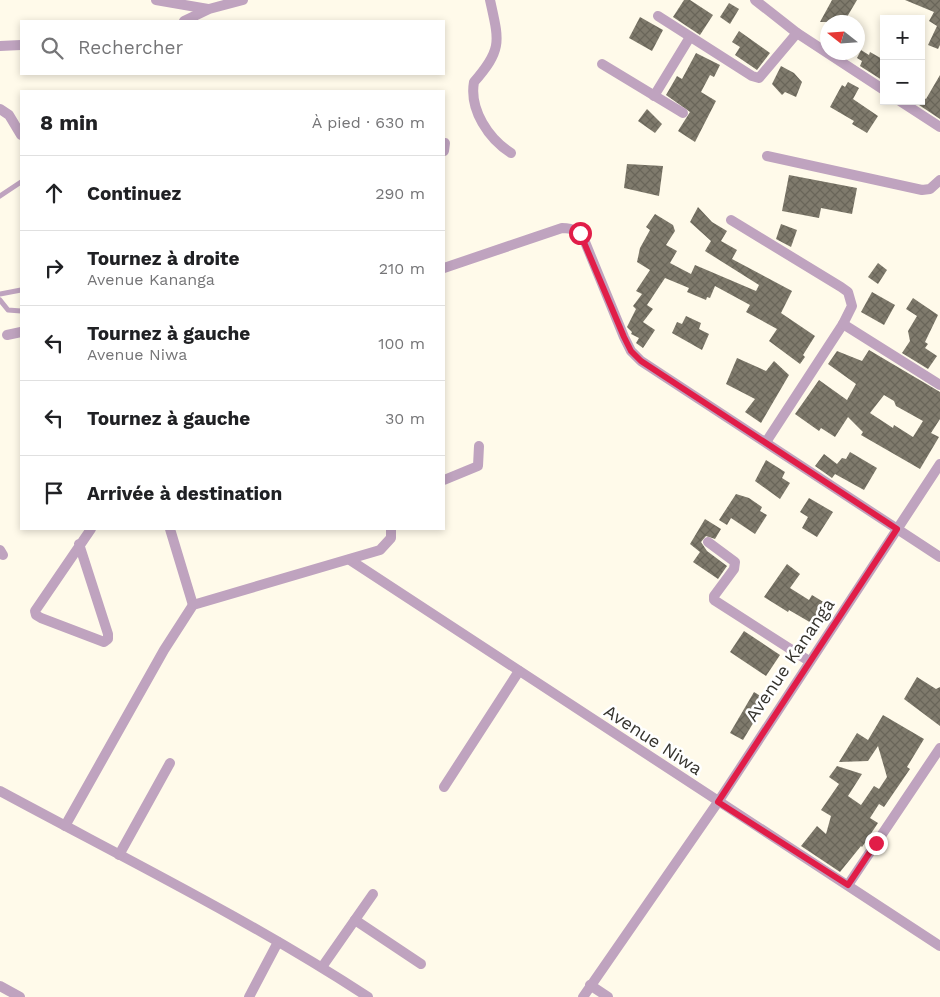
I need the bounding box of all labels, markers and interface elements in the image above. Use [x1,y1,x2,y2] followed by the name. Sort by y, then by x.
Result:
[820,15,865,60] north arrow
[880,15,925,105] map controls
[880,15,925,60] button: +
[20,20,445,75] search box
[38,34,66,62] icon: search
[78,36,183,59] text: Rechercher
[880,60,925,105] button: −
[40,110,98,135] text: 8 min
[312,113,425,132] text: À pied · 630 m
[40,179,68,207] icon: ahead
[87,182,181,205] text: Continuez
[375,184,425,203] text: 290 m
[569,222,592,245] route start
[87,247,239,270] text: Tournez à droite
[40,254,68,282] icon: right
[379,259,425,278] text: 210 m
[87,270,215,289] text: Avenue Kananga
[87,322,250,345] text: Tournez à gauche
[40,329,68,357] icon: left
[378,334,425,353] text: 100 m
[87,345,187,364] text: Avenue Niwa
[40,404,68,432] icon: left
[87,407,250,430] text: Tournez à gauche
[385,409,425,428] text: 30 m
[40,479,68,507] icon: arrive
[87,482,282,505] text: Arrivée à destination
[741,594,838,725] street label: Avenue Kananga
[600,700,706,779] street label: Avenue Niwa
[865,832,888,855] route end

